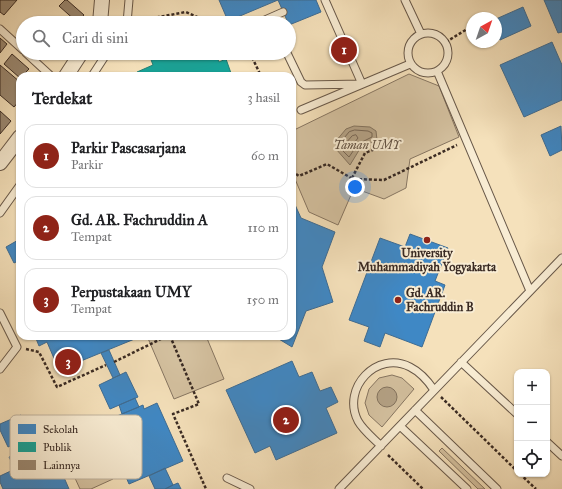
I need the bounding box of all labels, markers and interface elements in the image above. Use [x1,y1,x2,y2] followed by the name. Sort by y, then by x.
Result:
[466,12,502,48] north arrow
[16,16,296,60] search box
[30,27,52,49] icon: search
[62,29,128,47] text: Cari di sini
[331,35,357,65] pin: 1
[32,88,92,109] text: Terdekat
[247,90,280,106] text: 3 hasil
[334,138,403,152] park label: Taman UMY
[71,139,186,157] text: Parkir Pascasarjana
[43,148,49,164] text: 1
[251,148,279,164] text: 60 m
[71,157,103,173] text: Parkir
[345,177,365,197] your location
[71,211,208,229] text: Gd. AR. Fachruddin A
[43,220,49,236] text: 2
[247,220,279,236] text: 110 m
[71,229,112,245] text: Tempat
[422,235,432,245] marker: University Muhammadiyah Yogyakarta
[358,246,497,275] place label: University Muhammadiyah Yogyakarta
[71,283,192,301] text: Perpustakaan UMY
[406,286,474,314] place label: Gd. AR. Fachruddin B
[43,292,49,308] text: 3
[247,292,279,308] text: 150 m
[393,295,403,305] marker: Gd. AR. Fachruddin B
[71,301,112,317] text: Tempat
[55,347,81,377] pin: 3
[514,369,550,477] map controls
[514,369,550,405] button: +
[273,405,299,435] pin: 2
[514,405,550,441] button: −
[10,415,142,479] legend
[43,423,78,436] text: Sekolah
[43,441,72,454] text: Publik
[514,441,550,477] button: locate
[43,459,81,472] text: Lainnya

